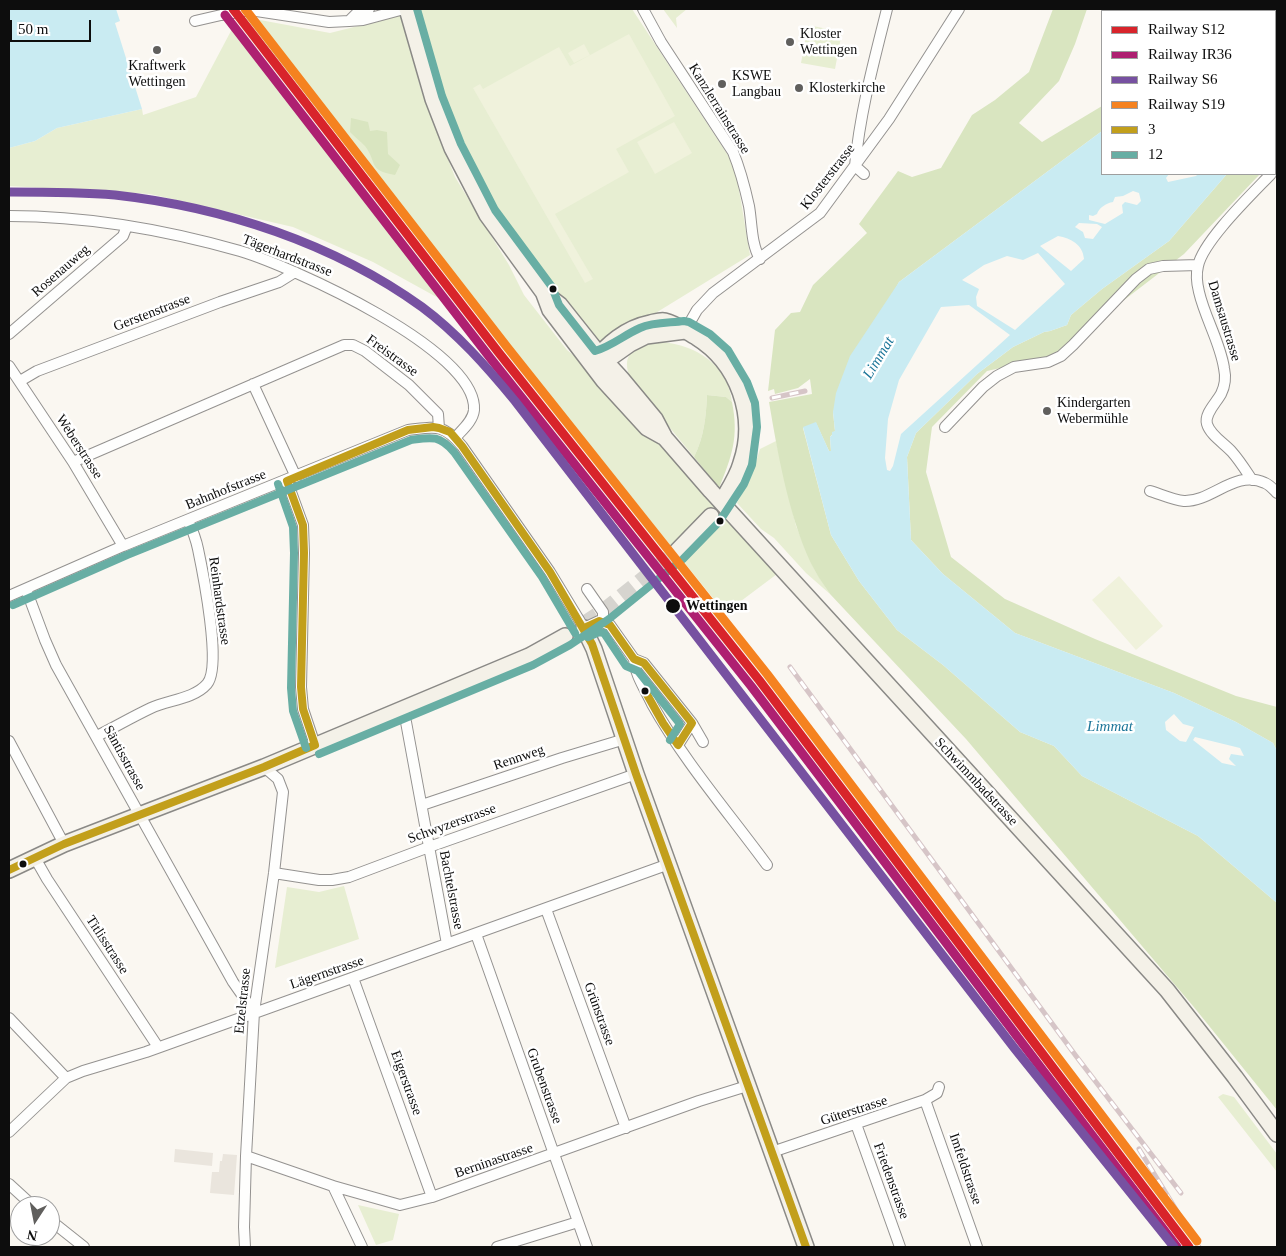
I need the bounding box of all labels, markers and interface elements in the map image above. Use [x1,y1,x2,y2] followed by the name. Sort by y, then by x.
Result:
[12,10,94,42] scale bar
[1101,10,1276,175] legend
[18,21,48,37] text: 50 m
[1148,21,1225,37] text: Railway S12
[800,26,857,58] place label: Kloster Wettingen
[784,36,796,48] marker: Kloster Wettingen
[151,44,163,56] marker: Kraftwerk Wettingen
[1148,46,1232,62] text: Railway IR36
[128,58,186,90] place label: Kraftwerk Wettingen
[684,61,754,157] street label: Kanzlerrainstrasse
[732,68,781,100] place label: KSWE Langbau
[1148,71,1218,87] text: Railway S6
[716,78,728,90] marker: KSWE Langbau
[809,80,885,96] place label: Klosterkirche
[793,82,805,94] marker: Klosterkirche
[1148,96,1225,112] text: Railway S19
[1148,121,1156,137] text: 3
[797,141,859,213] street label: Klosterstrasse
[1148,146,1163,162] text: 12
[240,231,334,281] street label: Tägerhardstrasse
[28,241,94,301] street label: Rosenauweg
[1204,279,1244,363] street label: Damsaustrasse
[548,284,558,294] unlabelled marker
[111,291,193,335] street label: Gerstenstrasse
[363,332,421,380] street label: Freistrasse
[859,334,899,382] water label: Limmat
[1057,395,1131,428] place label: Kindergarten Webermühle
[1041,405,1053,417] marker: Kindergarten Webermühle
[52,412,106,482] street label: Weberstrasse
[183,466,269,514] street label: Bahnhofstrasse
[715,516,725,526] unlabelled marker
[205,556,233,646] street label: Reinhardstrasse
[664,597,682,615] marker: Wettingen
[686,598,747,614] place label: Wettingen
[640,686,650,696] unlabelled marker
[1087,718,1133,736] water label: Limmat
[99,723,149,793] street label: Säntisstrasse
[931,734,1021,830] street label: Schwimmbadstrasse
[491,741,547,775] street label: Rennweg
[406,800,498,848] street label: Schwyzerstrasse
[435,849,467,931] street label: Bachtelstrasse
[18,859,28,869] unlabelled marker
[82,913,132,977] street label: Titlisstrasse
[288,953,366,993] street label: Lägernstrasse
[231,967,255,1035] street label: Etzelstrasse
[580,980,618,1048] street label: Grünstrasse
[523,1046,565,1126] street label: Grubenstrasse
[387,1048,425,1118] street label: Eigerstrasse
[818,1092,890,1130] street label: Güterstrasse
[945,1131,985,1207] street label: Imfeldstrasse
[453,1140,535,1182] street label: Berninastrasse
[869,1140,913,1222] street label: Friedenstrasse
[10,1196,60,1246] north arrow
[26,1227,39,1244] text: N

